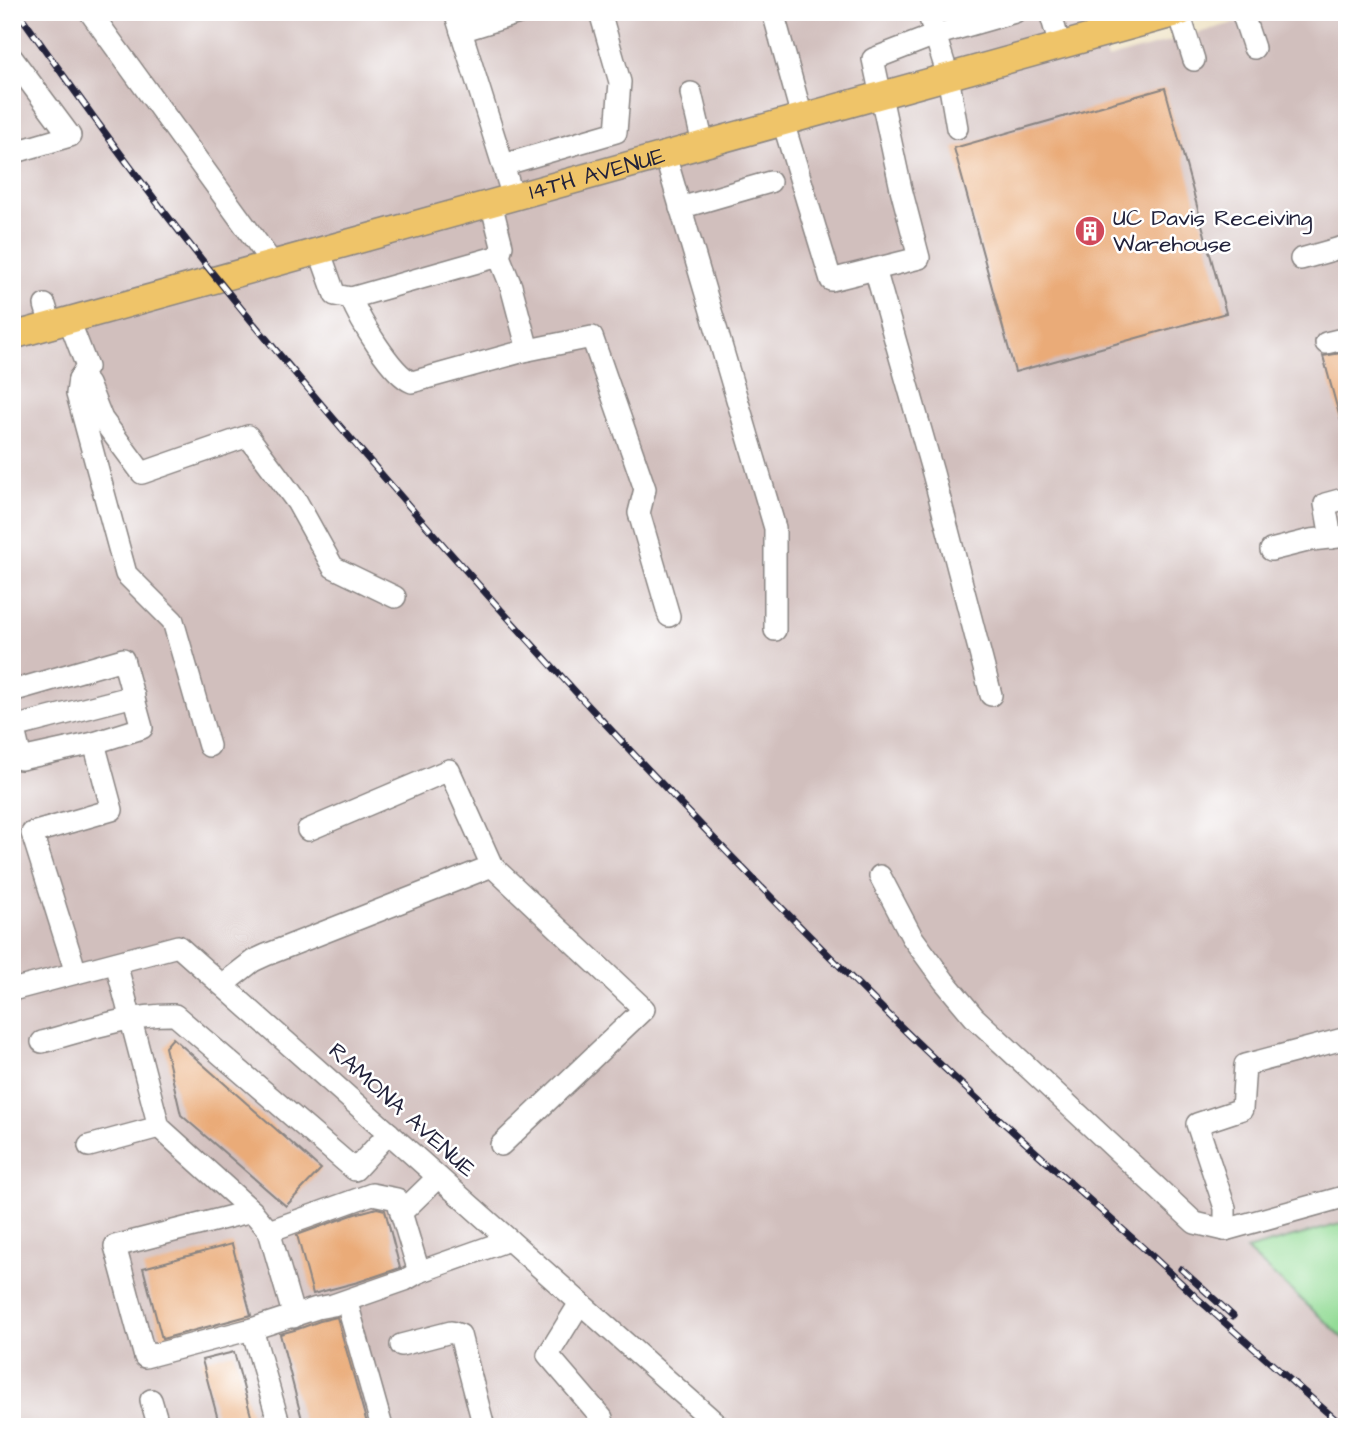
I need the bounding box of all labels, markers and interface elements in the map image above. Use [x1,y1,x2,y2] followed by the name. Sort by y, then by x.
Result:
[525,140,669,208] street label: 14TH AVENUE
[1113,202,1312,260] place label: UC Davis Receiving Warehouse
[1073,214,1107,248] building icon: UC Davis Receiving Warehouse
[322,1035,483,1185] street label: RAMONA AVENUE

